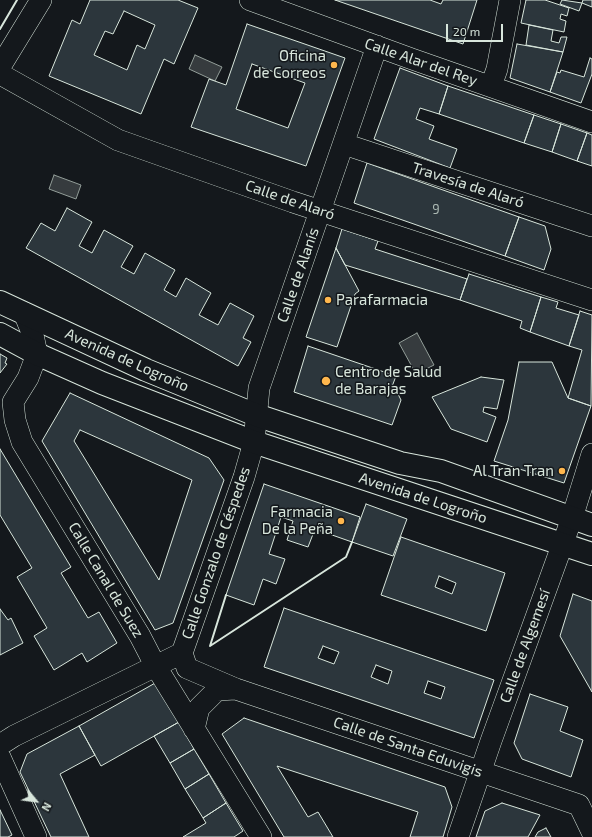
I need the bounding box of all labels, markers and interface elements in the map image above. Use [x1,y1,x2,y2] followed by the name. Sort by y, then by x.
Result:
[448,16,505,42] scale bar
[453,24,480,38] text: 20 m
[362,34,480,90] street label: Calle Alar del Rey
[253,47,326,82] place label: Oficina de Correos
[329,60,339,70] marker: Oficina de Correos
[410,158,526,212] street label: Travesía de Alaró
[243,176,337,224] street label: Calle de Alaró
[432,202,440,218] house number: 9
[273,225,323,325] street label: Calle de Alanís
[336,291,428,309] place label: Parafarmacia
[323,295,333,305] marker: Parafarmacia
[62,325,192,395] street label: Avenida de Logroño
[335,363,442,398] place label: Centro de Salud de Barajas
[320,375,332,387] marker: Centro de Salud de Barajas
[473,462,554,480] place label: Al Tran Tran
[178,464,254,642] street label: Calle Gonzalo de Céspedes
[557,466,567,476] marker: Al Tran Tran
[357,469,489,527] street label: Avenida de Logroño
[262,503,333,538] place label: Farmacia De la Peña
[336,516,346,526] marker: Farmacia De la Peña
[64,519,148,641] street label: Calle Canal de Suez
[496,587,554,705] street label: Calle de Algemesí
[331,713,485,781] street label: Calle de Santa Eduvigis
[16,781,56,821] north arrow
[39,800,55,814] text: N

